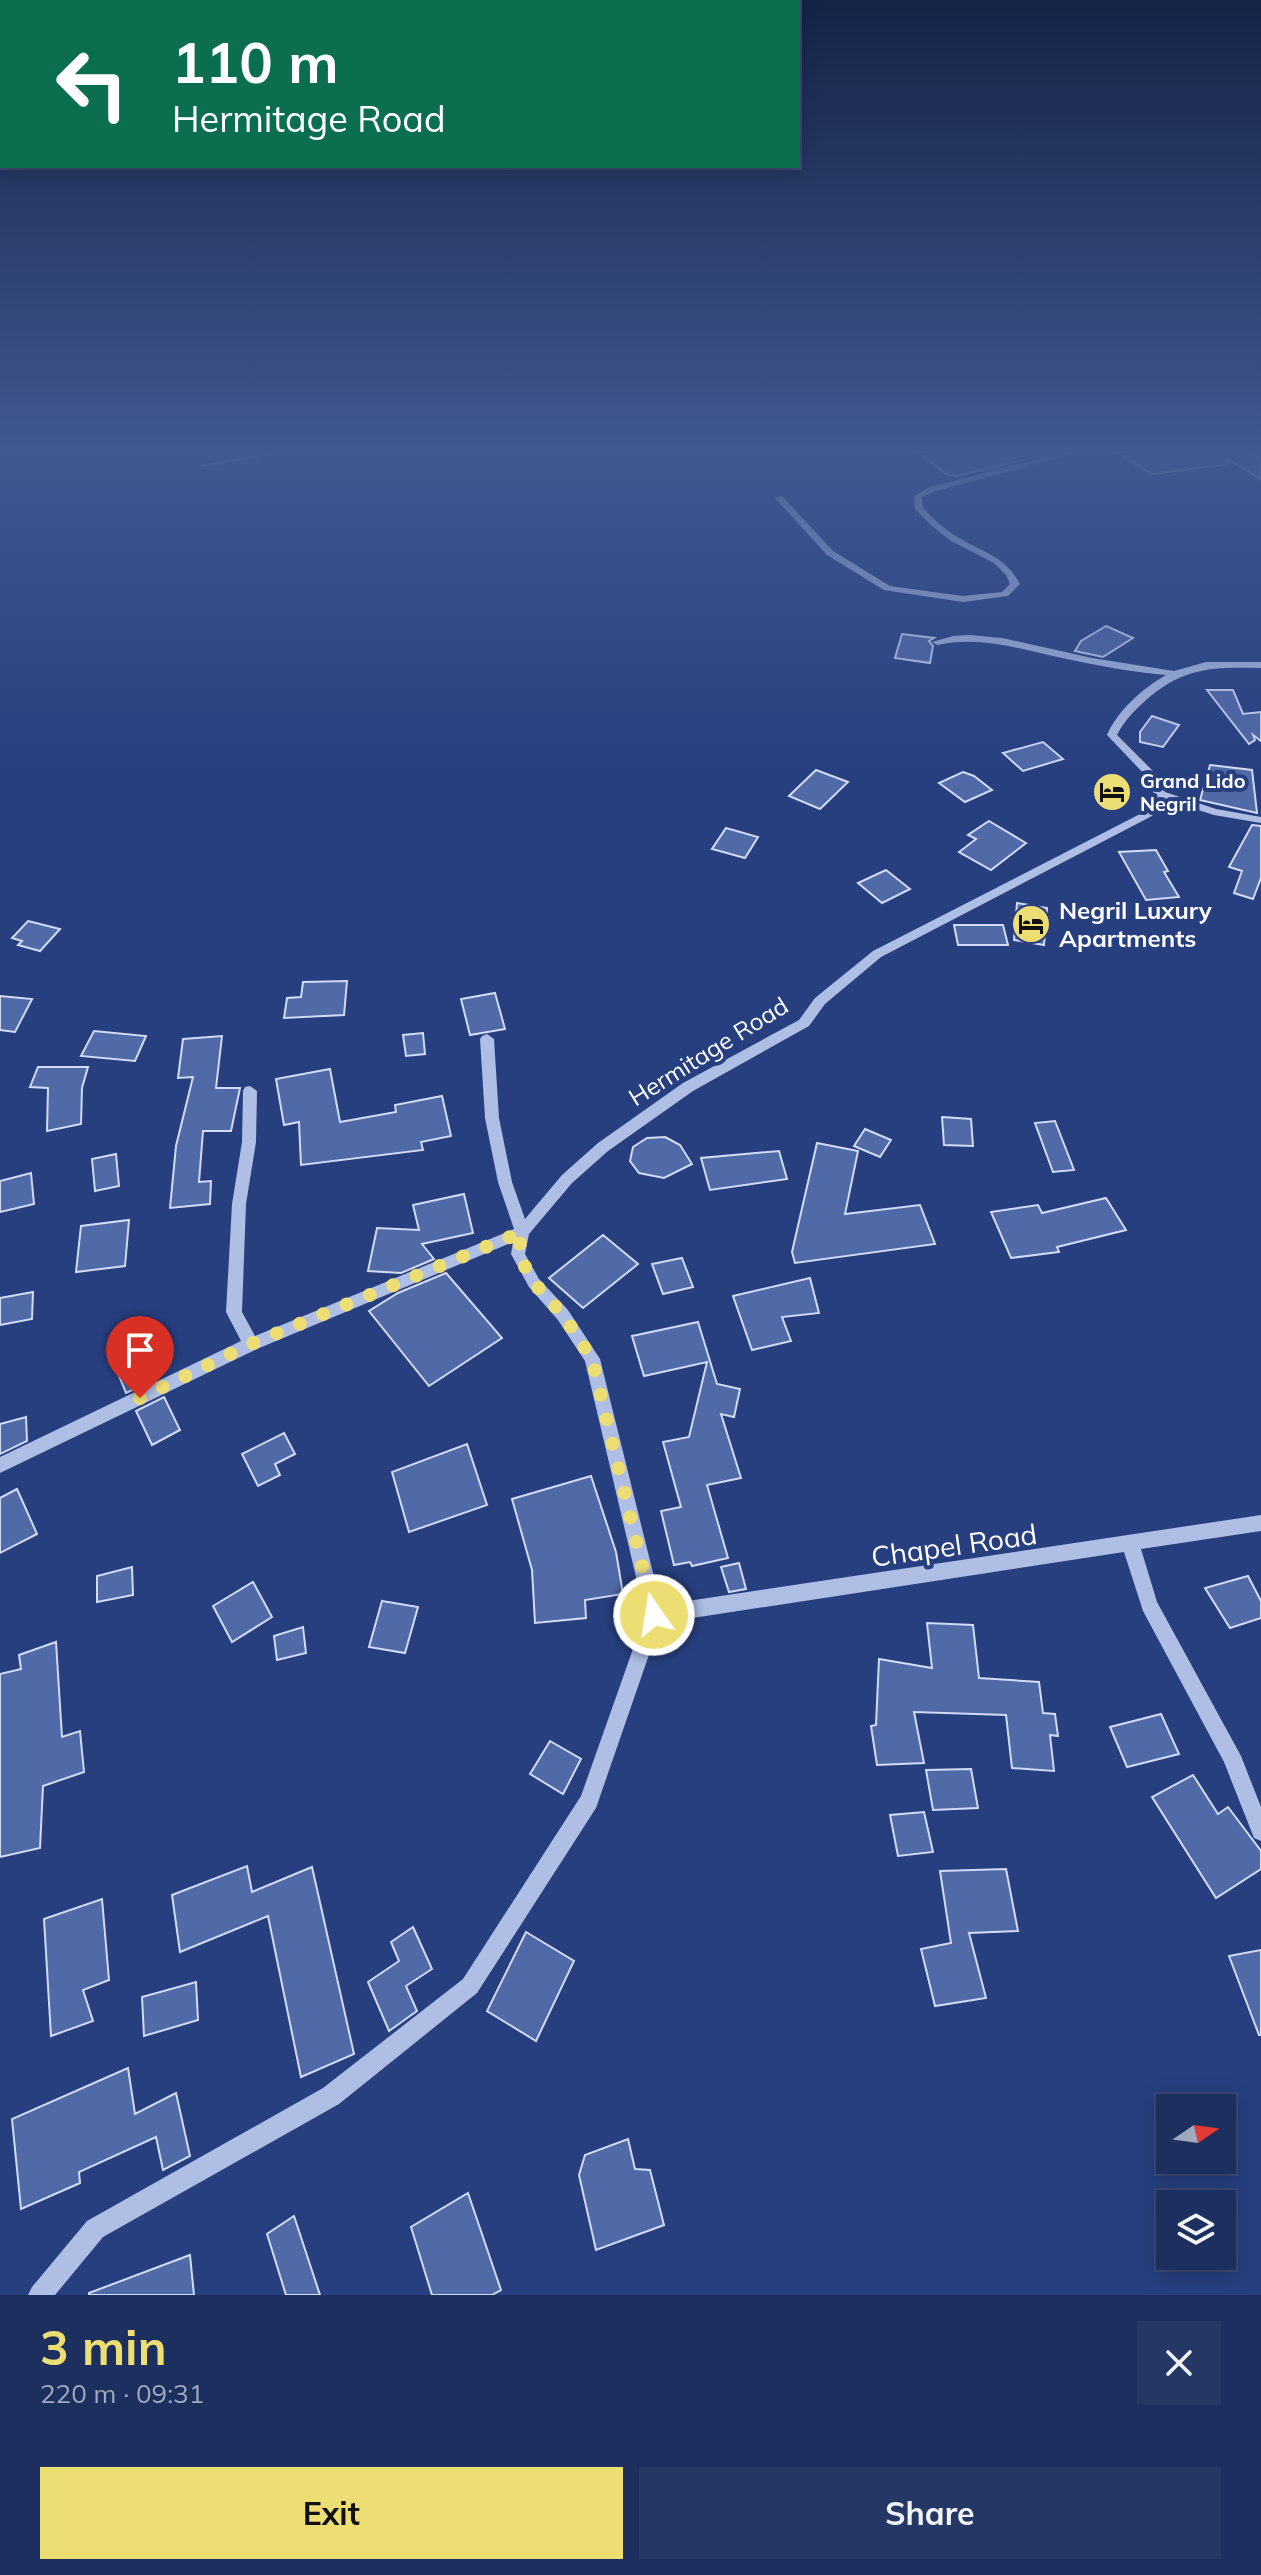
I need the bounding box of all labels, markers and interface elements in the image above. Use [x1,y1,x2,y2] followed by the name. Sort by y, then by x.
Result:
[172,27,339,97] text: 110 m
[40,32,144,136] icon: left
[172,96,446,141] text: Hermitage Road
[1140,768,1246,816] place label: Grand Lido Negril
[1091,771,1133,813] hotel icon: Grand Lido Negril
[1059,895,1213,953] place label: Negril Luxury Apartments
[1010,903,1052,945] hotel icon: Negril Luxury Apartments
[623,990,793,1112] street label: Hermitage Road
[106,1316,174,1398] pin
[118,1328,162,1372] icon: arrive
[869,1516,1039,1574] street label: Chapel Road
[612,1573,696,1657] position arrow
[1156,2094,1236,2174] north arrow
[1156,2094,1236,2270] map controls
[1156,2190,1236,2270] button: layers
[40,2317,167,2377] text: 3 min
[1137,2321,1221,2405] button: close
[40,2377,204,2410] text: 220 m · 09:31
[40,2467,623,2559] button: Exit
[639,2467,1221,2559] button: Share

